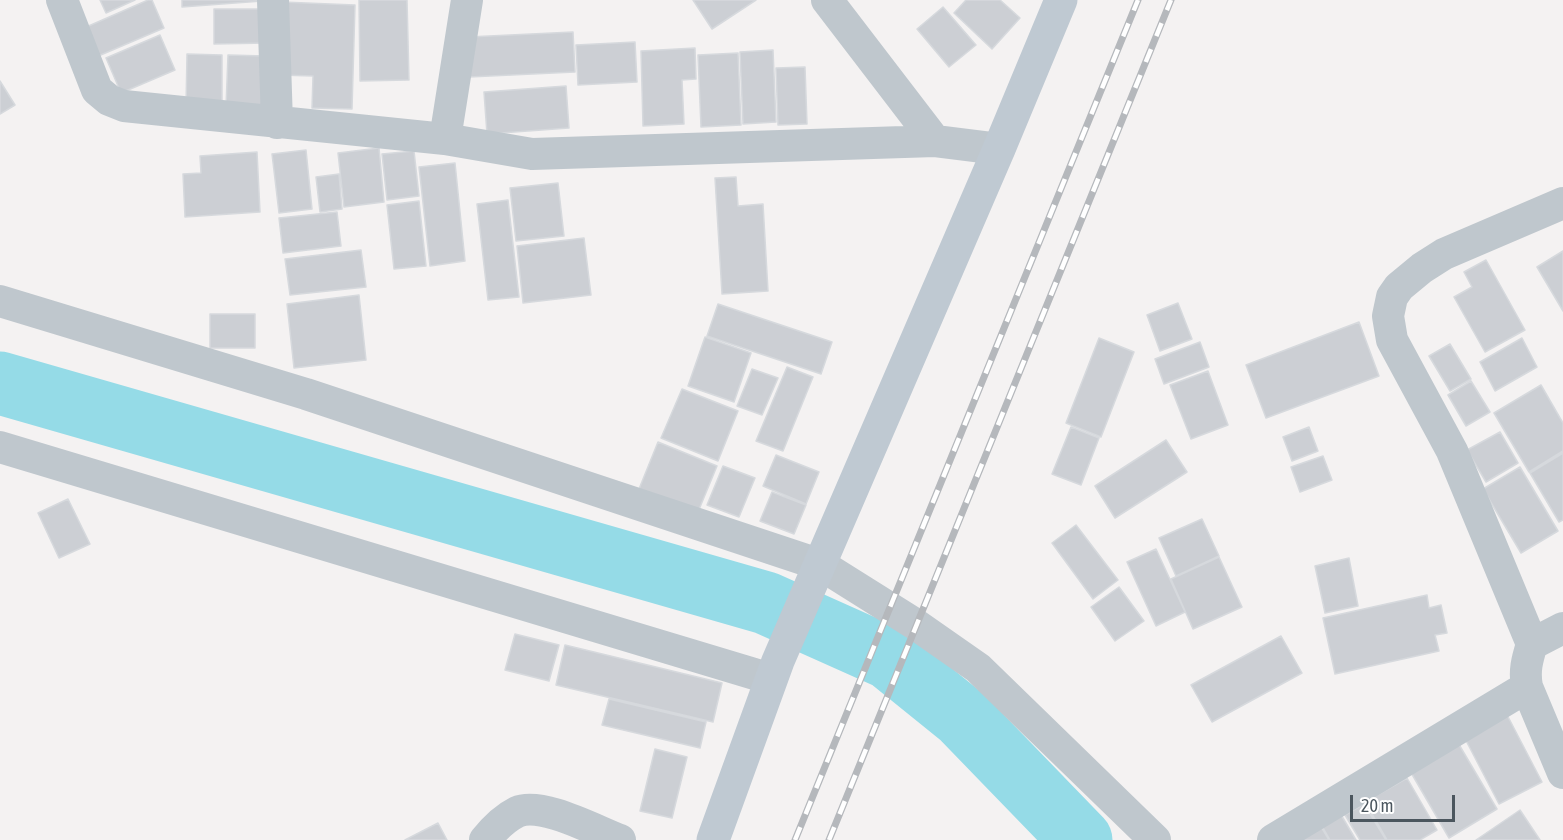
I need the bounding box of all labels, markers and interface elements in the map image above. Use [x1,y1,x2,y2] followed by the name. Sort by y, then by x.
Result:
[1353,783,1458,821] scale bar
[1361,795,1393,816] text: 20 m

